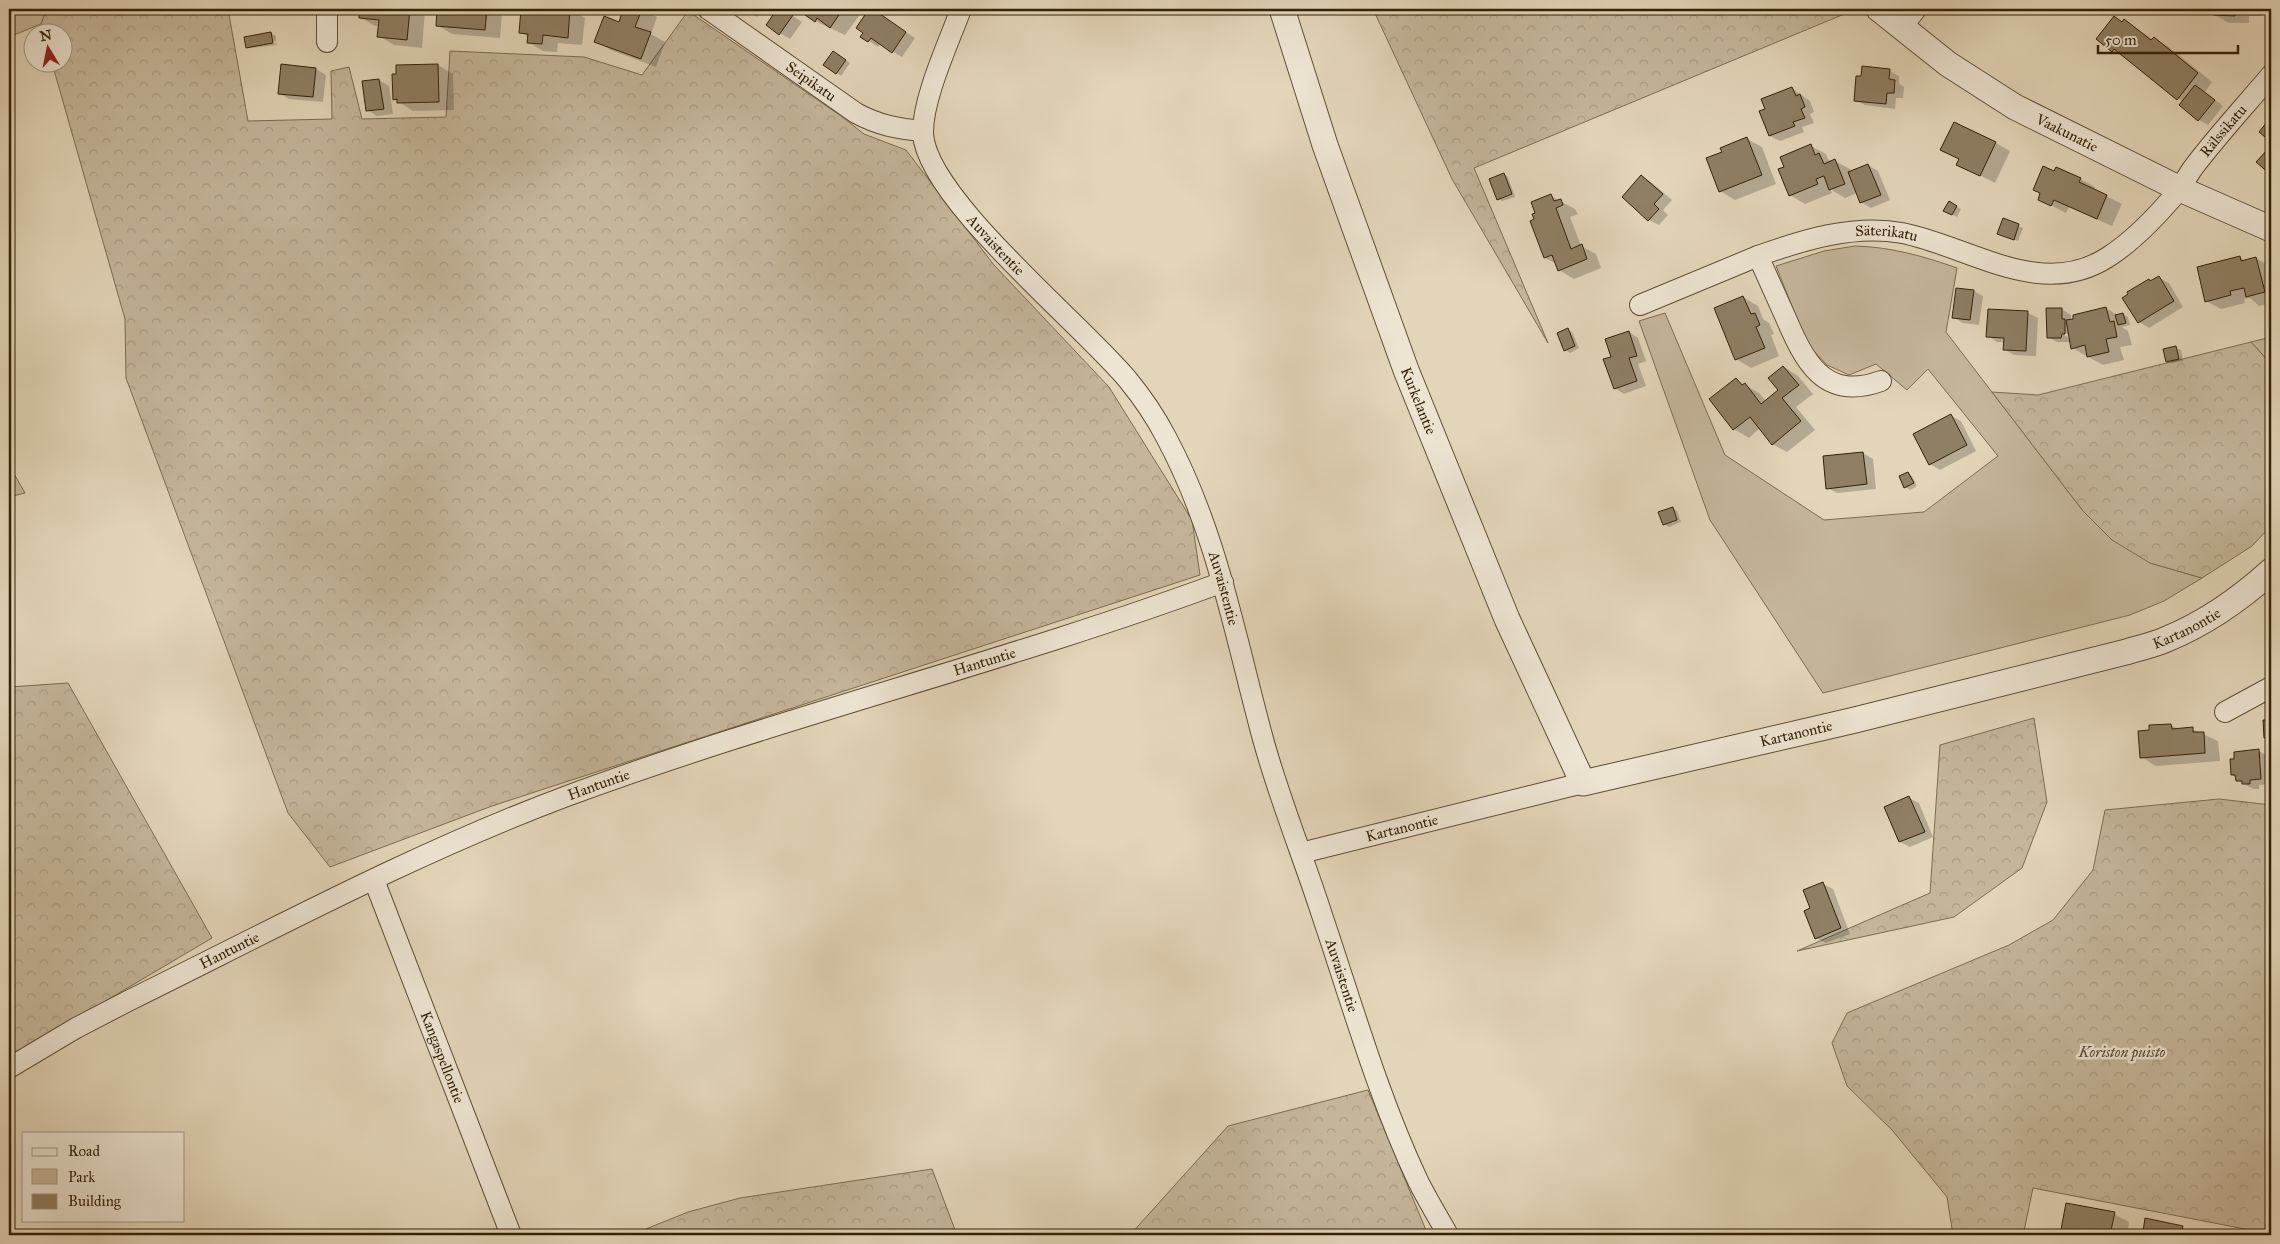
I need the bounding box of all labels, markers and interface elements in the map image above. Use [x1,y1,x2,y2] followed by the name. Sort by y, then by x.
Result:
[22,22,72,72] north arrow
[2098,22,2238,54] scale bar
[39,26,53,45] text: N
[2105,31,2137,49] text: 50 m
[782,58,840,105] street label: Seipikatu
[2196,101,2250,160] street label: Rälssikatu
[2032,109,2101,156] street label: Vaakunatie
[962,210,1028,279] street label: Auvaistentie
[1855,221,1920,245] street label: Säterikatu
[1397,364,1440,437] street label: Kurkelantie
[1204,548,1243,627] street label: Auvaistentie
[2150,604,2224,653] street label: Kartanontie
[951,643,1018,680] street label: Hantuntie
[1758,717,1834,751] street label: Kartanontie
[565,765,632,804] street label: Hantuntie
[1364,810,1440,846] street label: Kartanontie
[197,928,262,973] street label: Hantuntie
[1321,935,1362,1014] street label: Auvaistentie
[417,1009,468,1106] street label: Kangaspellontie
[2078,1043,2166,1062] park label: Koriston puisto
[22,1132,185,1222] legend
[68,1142,100,1160] text: Road
[68,1168,95,1186] text: Park
[68,1192,122,1210] text: Building

